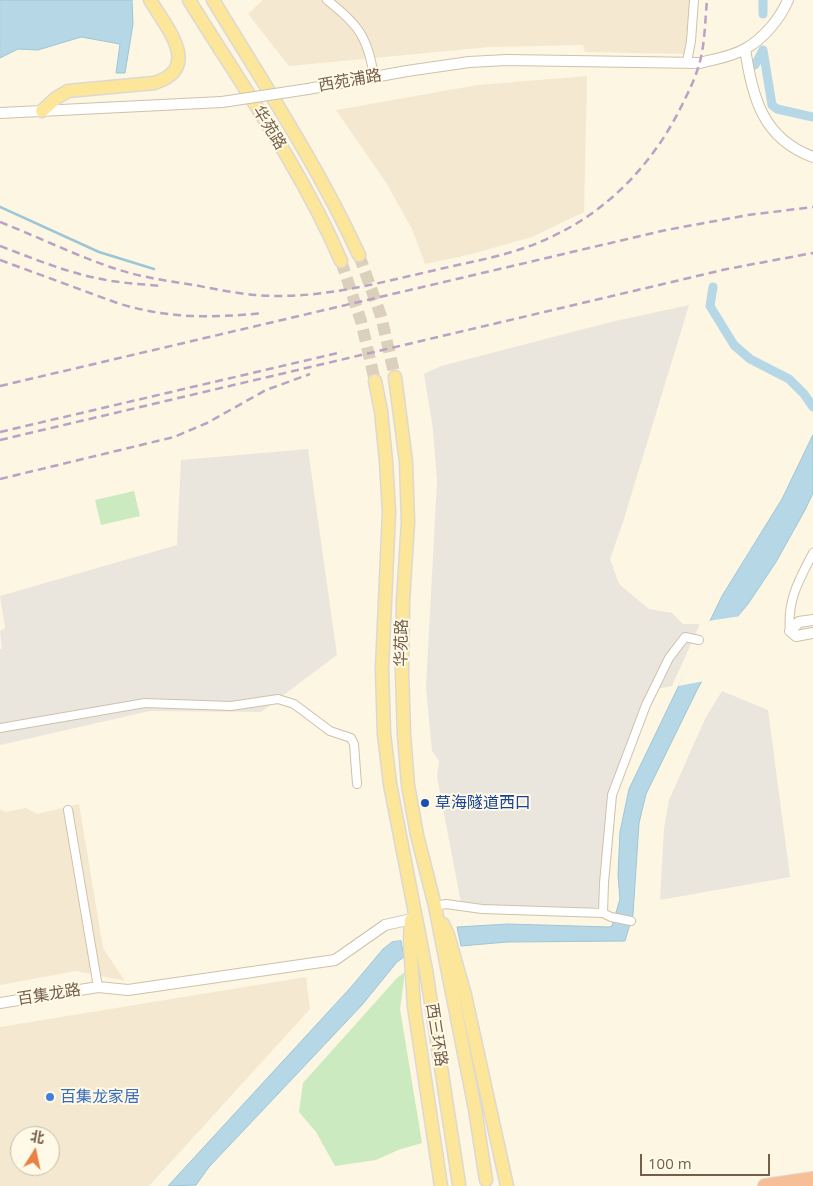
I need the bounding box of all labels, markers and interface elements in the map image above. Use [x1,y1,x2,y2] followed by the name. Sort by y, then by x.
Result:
[317,66,383,96] street label: 西苑浦路
[248,103,290,153] street label: 华苑路
[392,619,412,667] street label: 华苑路
[435,793,531,813] place label: 草海隧道西口
[419,797,431,809] marker: 草海隧道西口
[16,981,82,1009] street label: 百集龙路
[422,1002,450,1068] street label: 西三环路
[60,1087,140,1107] place label: 百集龙家居
[44,1091,56,1103] marker: 百集龙家居
[10,1126,60,1176] north arrow
[29,1126,46,1147] text: 北
[643,1144,773,1176] scale bar
[648,1153,692,1173] text: 100 m

